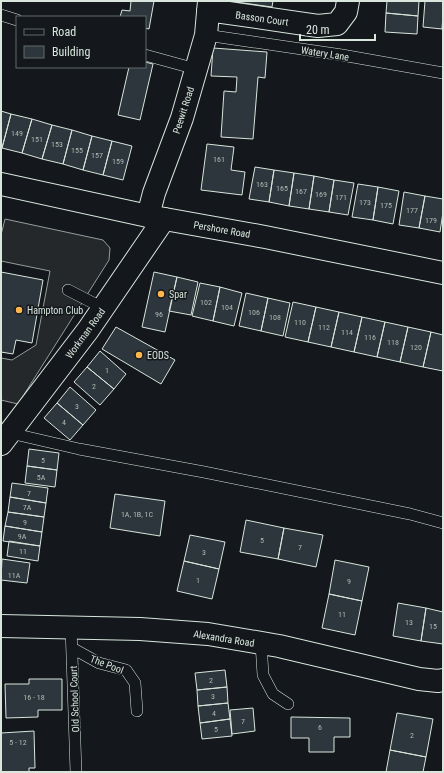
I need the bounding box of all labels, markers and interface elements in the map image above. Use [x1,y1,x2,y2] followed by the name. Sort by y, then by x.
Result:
[235,9,289,28] street label: Basson Court
[16,16,146,68] legend
[300,16,375,42] scale bar
[306,23,330,37] text: 20 m
[52,25,76,39] text: Road
[300,44,350,63] street label: Watery Lane
[52,45,90,59] text: Building
[171,85,196,135] street label: Peewit Road
[11,129,23,138] house number: 149
[31,135,43,144] house number: 151
[51,140,63,149] house number: 153
[71,146,83,155] house number: 155
[91,151,103,160] house number: 157
[213,155,225,164] house number: 161
[112,157,124,166] house number: 159
[256,180,268,189] house number: 163
[276,184,288,193] house number: 165
[295,187,307,196] house number: 167
[315,190,327,199] house number: 169
[335,193,347,202] house number: 171
[359,198,371,207] house number: 173
[380,201,392,210] house number: 175
[406,206,418,215] house number: 177
[425,216,437,225] house number: 179
[193,219,251,240] street label: Pershore Road
[156,289,166,299] marker: Spar
[169,289,187,300] place label: Spar
[200,298,212,307] house number: 102
[221,303,233,312] house number: 104
[14,305,24,315] marker: Hampton Club
[27,305,83,316] place label: Hampton Club
[63,306,107,361] street label: Workman Road
[248,308,260,317] house number: 106
[155,310,163,319] house number: 96
[269,313,281,322] house number: 108
[294,318,306,327] house number: 110
[318,323,330,332] house number: 112
[341,328,353,337] house number: 114
[364,333,376,342] house number: 116
[387,338,399,347] house number: 118
[410,343,422,352] house number: 120
[134,350,144,360] marker: EODS
[147,350,169,361] place label: EODS
[105,366,109,375] house number: 1
[92,382,96,391] house number: 2
[75,402,79,411] house number: 3
[62,418,66,427] house number: 4
[41,456,45,465] house number: 5
[37,473,46,482] house number: 5A
[27,489,31,498] house number: 7
[23,503,32,512] house number: 7A
[121,510,154,519] house number: 1A, 1B, 1C
[23,518,27,527] house number: 9
[18,532,27,541] house number: 9A
[260,536,264,545] house number: 5
[298,543,302,552] house number: 7
[19,547,27,556] house number: 11
[202,548,206,557] house number: 3
[8,571,21,580] house number: 11A
[196,576,200,585] house number: 1
[347,577,351,586] house number: 9
[338,610,346,619] house number: 11
[405,618,413,627] house number: 13
[429,622,437,631] house number: 15
[193,628,255,649] street label: Alexandra Road
[89,653,125,676] street label: The Pool
[68,665,81,732] street label: Old School Court
[209,676,213,685] house number: 2
[211,692,215,701] house number: 3
[23,693,45,702] house number: 16 - 18
[212,709,216,718] house number: 4
[241,717,245,726] house number: 7
[318,723,322,732] house number: 6
[214,725,218,734] house number: 5
[410,731,414,740] house number: 2
[9,738,27,747] house number: 5 - 12

